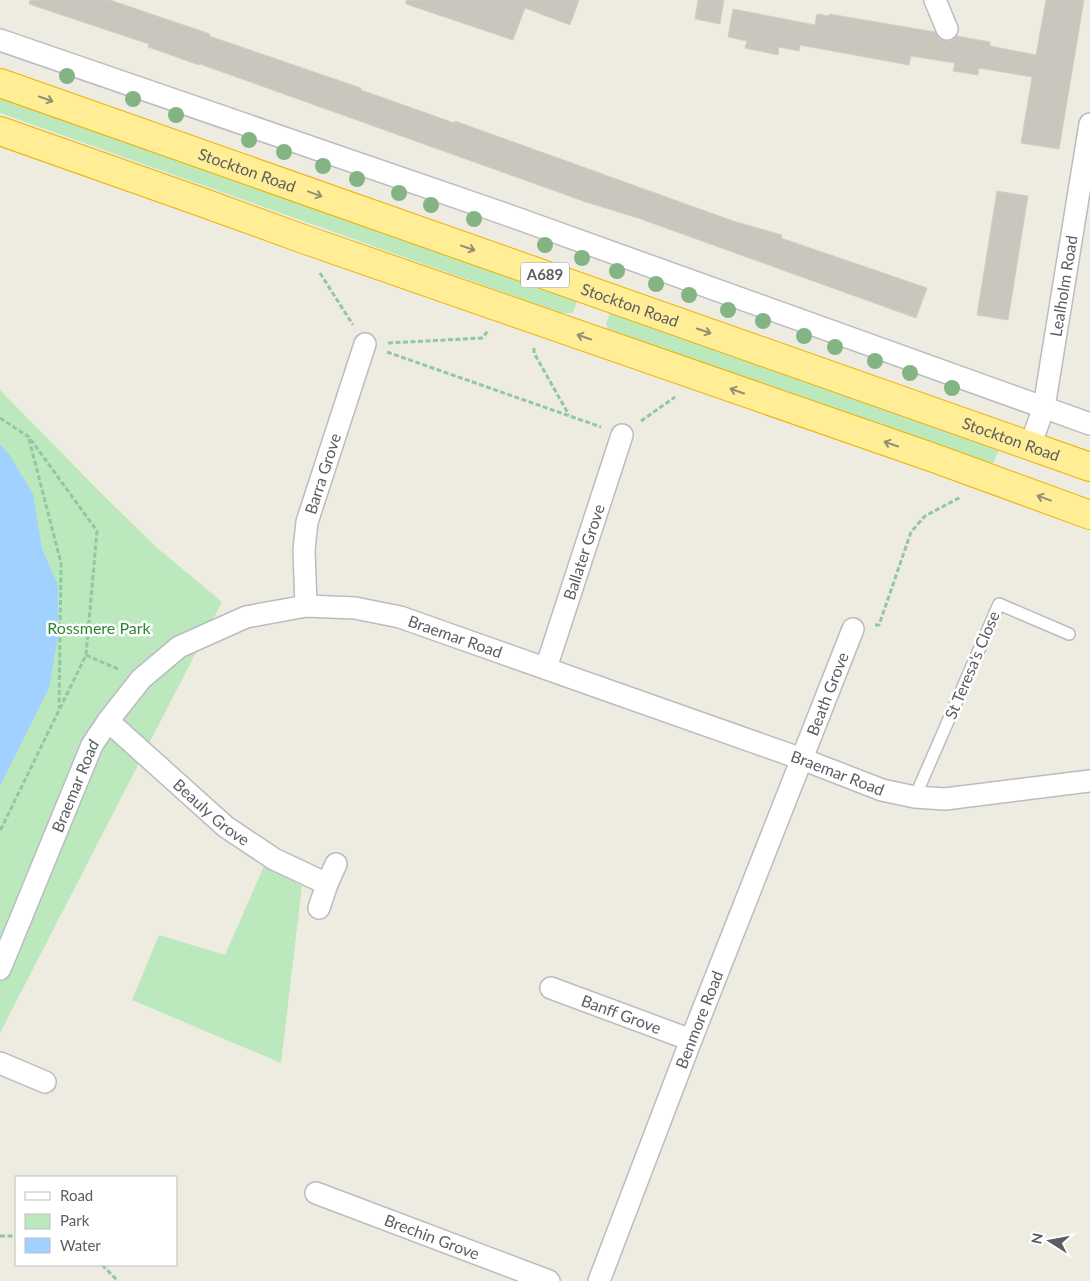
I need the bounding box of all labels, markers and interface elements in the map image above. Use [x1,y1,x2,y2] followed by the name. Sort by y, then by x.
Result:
[38,95,53,104] one-way arrow
[196,144,299,196] street label: Stockton Road
[306,190,322,199] one-way arrow
[1046,234,1081,338] street label: Lealholm Road
[460,244,475,253] one-way arrow
[521,262,569,288] road number: A689
[579,279,682,330] street label: Stockton Road
[696,327,711,336] one-way arrow
[577,332,592,341] one-way arrow
[730,386,746,395] one-way arrow
[960,413,1063,465] street label: Stockton Road
[300,431,344,517] street label: Barra Grove
[883,438,899,448] one-way arrow
[1037,493,1052,502] one-way arrow
[559,501,608,602] street label: Ballater Grove
[940,608,1003,722] street label: St Teresa's Close
[406,611,505,661] street label: Braemar Road
[47,618,152,637] park label: Rossmere Park
[802,649,852,738] street label: Beath Grove
[47,735,102,835] street label: Braemar Road
[789,746,887,799] street label: Braemar Road
[170,774,253,849] street label: Beauly Grove
[671,968,726,1071] street label: Benmore Road
[579,990,664,1037] street label: Banff Grove
[15,1176,178,1266] legend
[60,1186,93,1204] text: Road
[382,1210,482,1263] street label: Brechin Grove
[60,1211,90,1229] text: Park
[1025,1216,1075,1266] north arrow
[1027,1232,1046,1245] text: N
[60,1236,101,1254] text: Water

